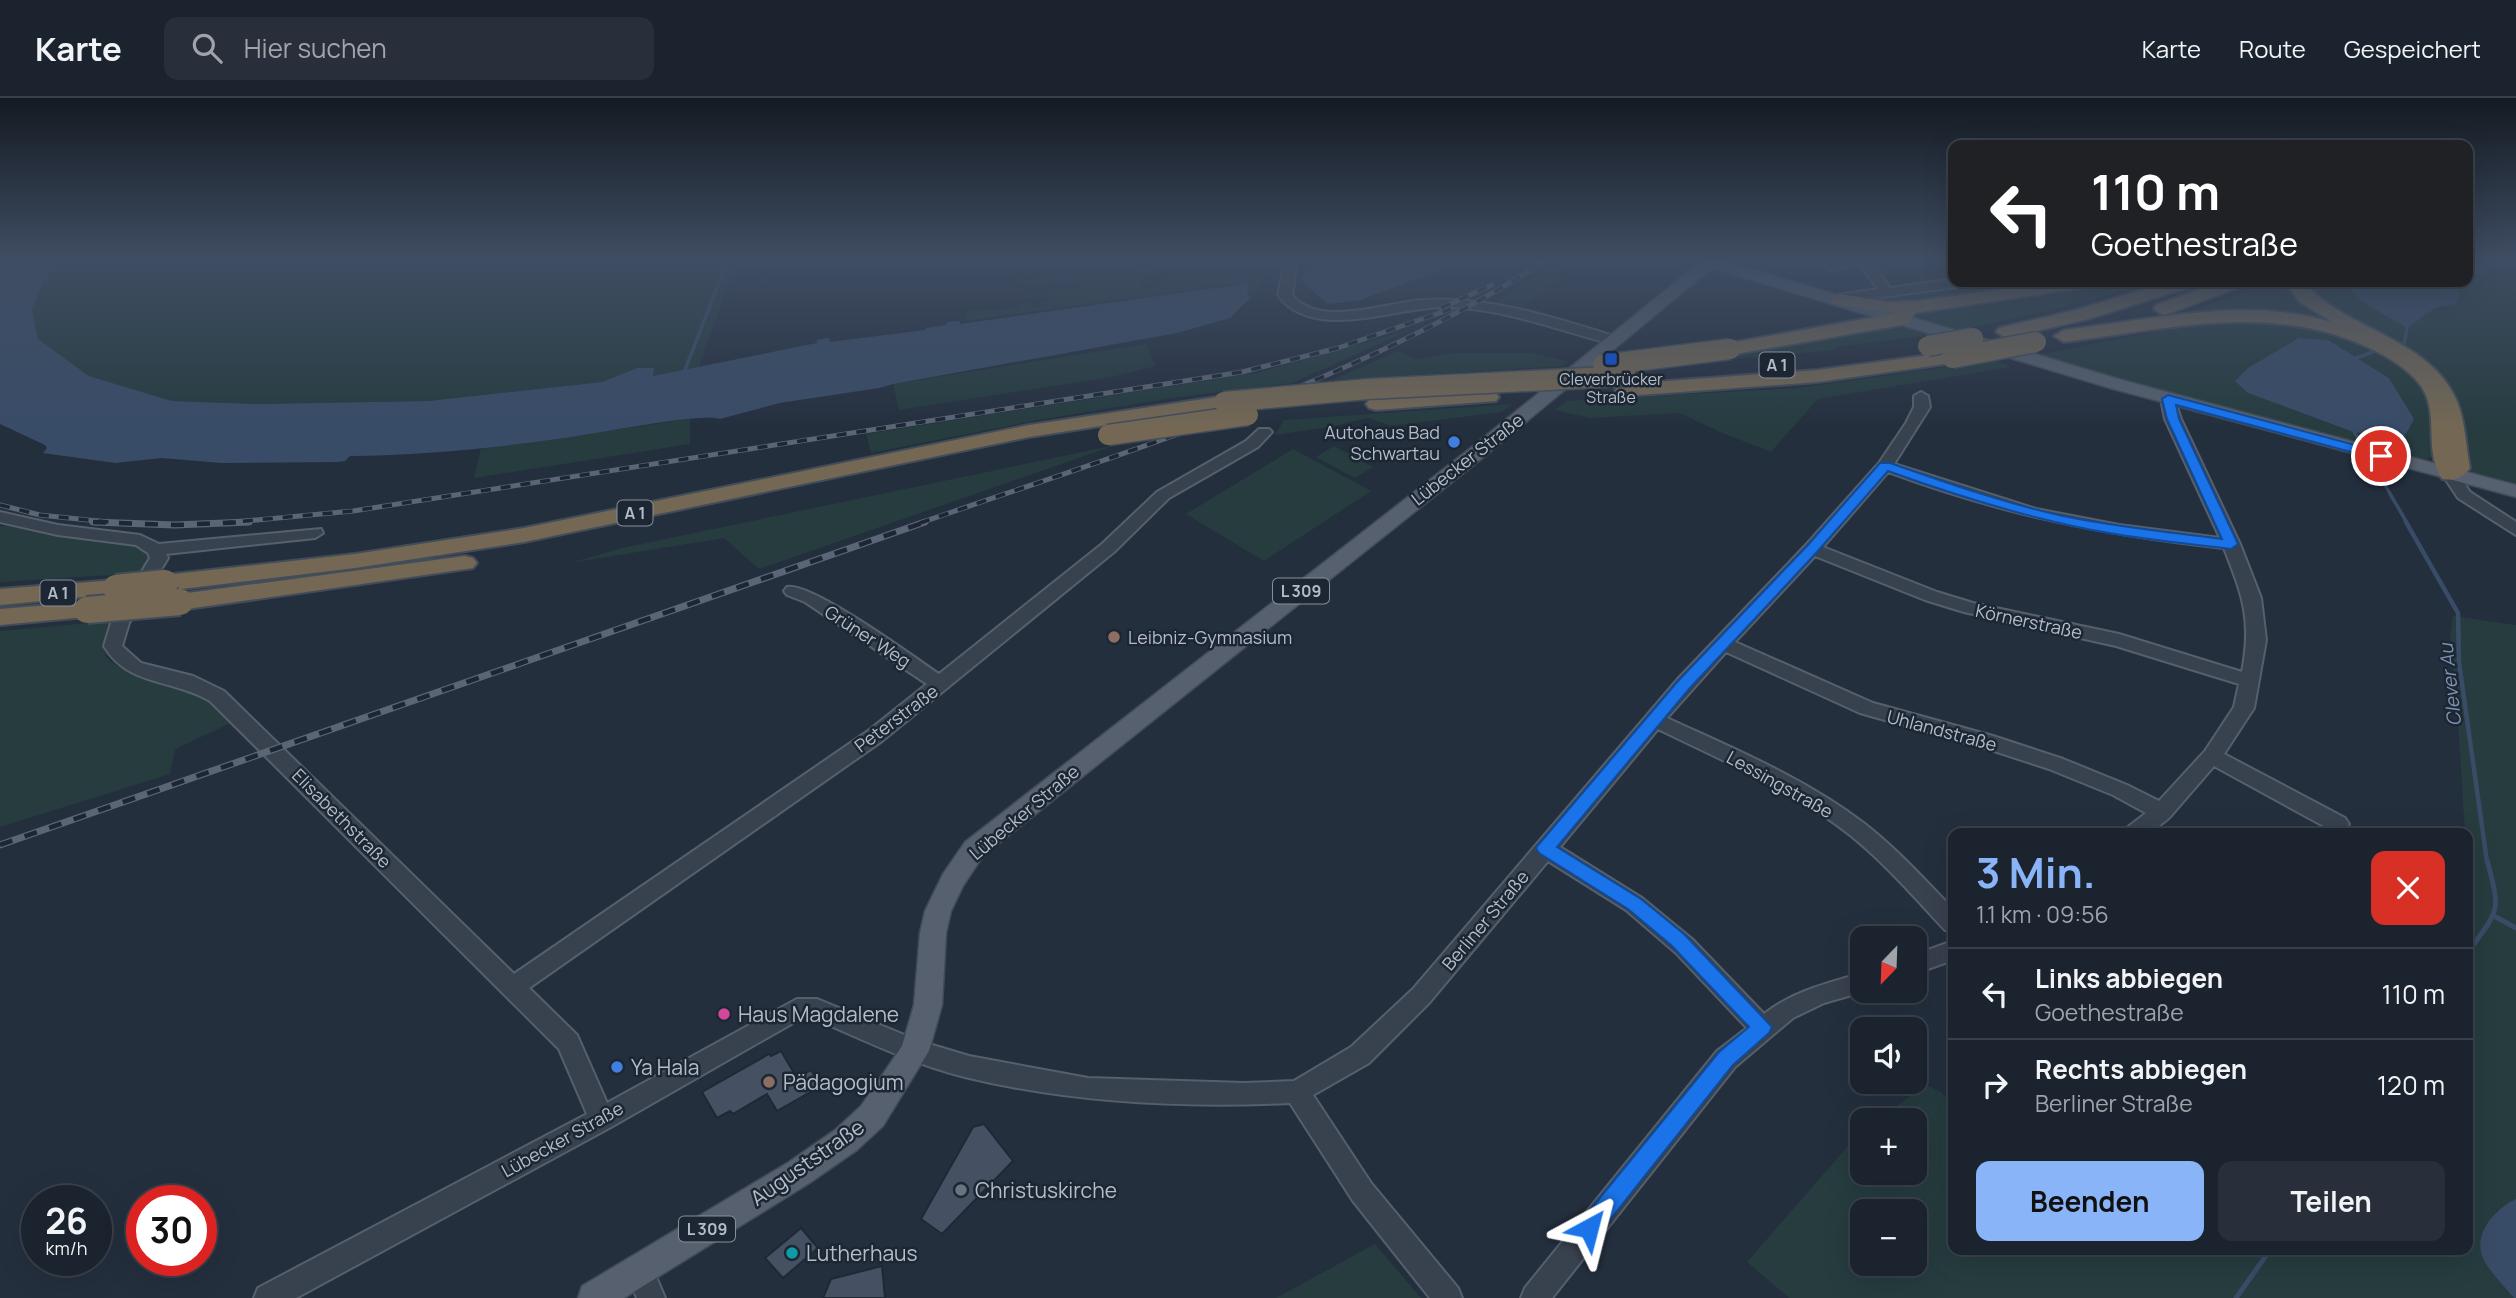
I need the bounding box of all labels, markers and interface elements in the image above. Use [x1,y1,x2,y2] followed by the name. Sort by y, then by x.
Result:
[164,17,654,80] search box
[35,26,122,71] text: Karte
[188,29,226,67] icon: search
[244,30,387,66] text: Hier suchen
[2142,32,2201,65] text: Karte
[2239,32,2306,65] text: Route
[2344,32,2481,65] text: Gespeichert
[2091,158,2220,225] text: 110 m
[1976,168,2067,259] icon: left
[2091,222,2298,266] text: Goethestraße
[1603,351,1619,367] marker: Cleverbrücker Straße
[1760,353,1795,378] road number: A 1
[1559,368,1663,408] place label: Cleverbrücker Straße
[1406,408,1528,510] street label: Lübecker Straße
[1324,420,1440,465] place label: Autohaus Bad Schwartau
[2351,426,2411,486] pin
[1446,434,1462,450] marker: Autohaus Bad Schwartau
[2362,437,2400,475] icon: arrive
[618,500,652,526] road number: A 1
[1273,578,1329,604] road number: L 309
[41,580,76,606] road number: A 1
[1973,598,2085,644] street label: Körnerstraße
[820,599,916,673] street label: Grüner Weg
[1128,625,1292,649] place label: Leibniz-Gymnasium
[1106,629,1122,645] marker: Leibniz-Gymnasium
[2433,641,2467,728] water label: Clever Au
[849,679,943,757] street label: Peterstraße
[1884,704,2000,756] street label: Uhlandstraße
[1722,745,1838,823] street label: Lessingstraße
[964,759,1084,865] street label: Lübecker Straße
[287,763,397,873] street label: Elisabethstraße
[1976,843,2096,901] text: 3 Min.
[2371,851,2445,925] button: close
[1436,865,1534,975] street label: Berliner Straße
[1976,898,2109,930] text: 1.1 km · 09:56
[1850,926,1927,1003] north arrow
[1850,926,1927,1276] map controls
[2035,960,2223,996] text: Links abbiegen
[1976,975,2014,1013] icon: left
[2382,976,2445,1012] text: 110 m
[2035,996,2184,1028] text: Goethestraße
[738,1000,899,1028] place label: Haus Magdalene
[716,1006,732,1022] marker: Haus Magdalene
[1850,1017,1927,1094] button: sound
[2035,1051,2247,1087] text: Rechts abbiegen
[631,1053,699,1081] place label: Ya Hala
[609,1059,625,1075] marker: Ya Hala
[1976,1066,2014,1104] icon: right
[2377,1067,2445,1103] text: 120 m
[783,1068,903,1096] place label: Pädagogium
[761,1074,777,1090] marker: Pädagogium
[2035,1087,2193,1119] text: Berliner Straße
[497,1096,627,1182] street label: Lübecker Straße
[1850,1108,1927,1185] button: +
[744,1112,870,1212] street label: Auguststraße
[1976,1161,2204,1241] button: Beenden
[2218,1161,2445,1241] button: Teilen
[975,1176,1117,1204] place label: Christuskirche
[953,1182,969,1198] marker: Christuskirche
[126,1185,217,1276] speed limit sign: 30
[1552,1191,1626,1265] position arrow
[45,1197,88,1245] text: 26
[1850,1199,1927,1276] button: −
[679,1217,735,1242] road number: L 309
[46,1236,87,1260] text: km/h
[806,1239,918,1267] place label: Lutherhaus
[784,1245,800,1261] marker: Lutherhaus

